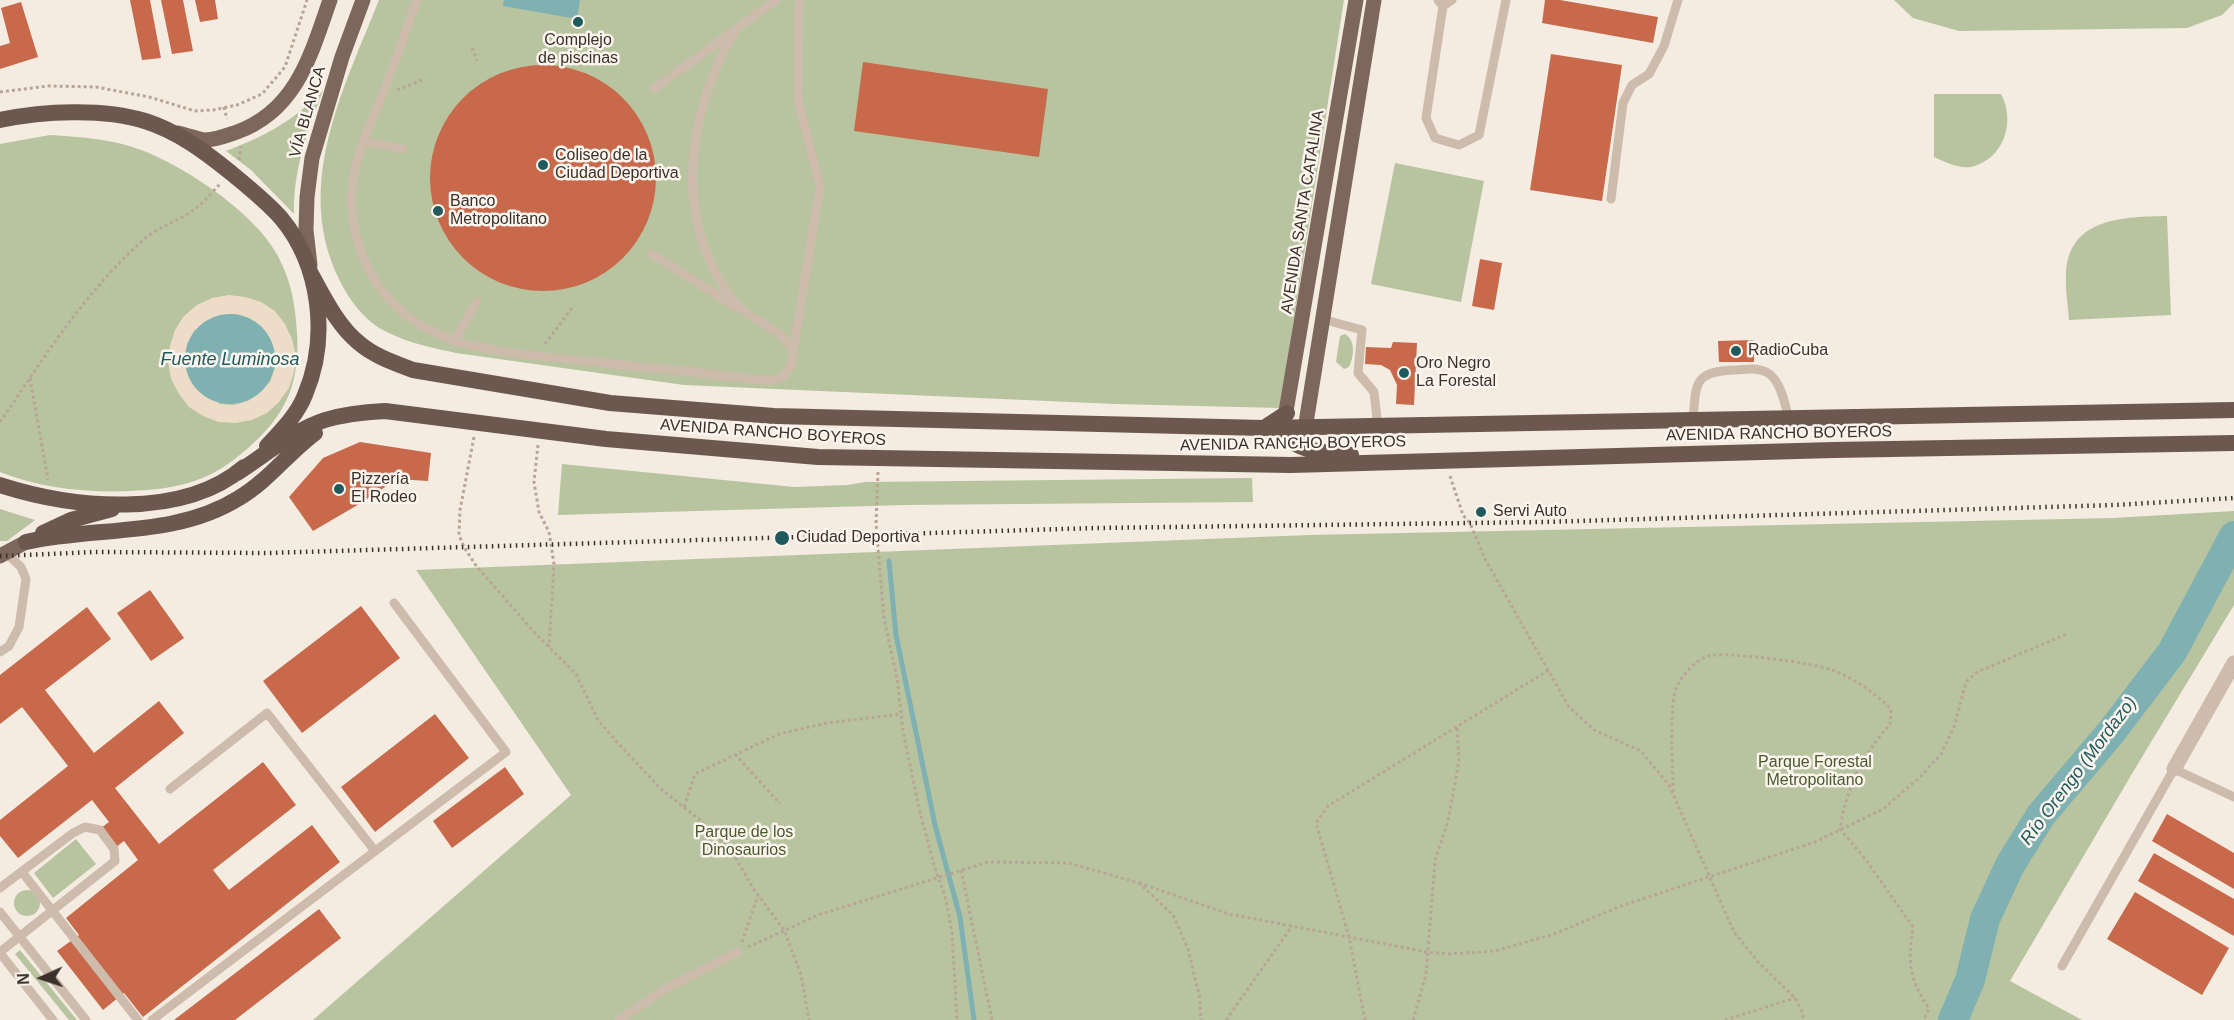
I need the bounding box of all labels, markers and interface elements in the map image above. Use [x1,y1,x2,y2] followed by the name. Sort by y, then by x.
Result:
[571,15,585,29] marker: Complejo de piscinas
[538,31,618,69] place label: Complejo de piscinas
[286,64,330,160] street label: VÍA BLANCA
[1277,109,1329,315] street label: AVENIDA SANTA CATALINA
[555,146,679,184] place label: Coliseo de la Ciudad Deportiva
[536,158,550,172] marker: Coliseo de la Ciudad Deportiva
[450,192,547,230] place label: Banco Metropolitano
[431,204,445,218] marker: Banco Metropolitano
[1748,341,1828,361] place label: RadioCuba
[1729,344,1743,358] marker: RadioCuba
[160,349,300,371] water label: Fuente Luminosa
[1416,354,1496,392] place label: Oro Negro La Forestal
[1397,366,1411,380] marker: Oro Negro La Forestal
[659,416,887,450] street label: AVENIDA RANCHO BOYEROS
[1666,422,1892,446] street label: AVENIDA RANCHO BOYEROS
[1180,432,1406,456] street label: AVENIDA RANCHO BOYEROS
[351,470,417,508] place label: Pizzería El Rodeo
[332,482,346,496] marker: Pizzería El Rodeo
[1493,502,1567,522] place label: Servi Auto
[1474,505,1488,519] marker: Servi Auto
[796,528,920,548] place label: Ciudad Deportiva
[773,529,791,547] marker: Ciudad Deportiva
[2016,693,2142,849] water label: Río Orengo (Mordazo)
[1758,753,1872,791] park label: Parque Forestal Metropolitano
[695,823,793,861] park label: Parque de los Dinosaurios
[12,948,72,1008] north arrow
[15,973,32,985] text: N

